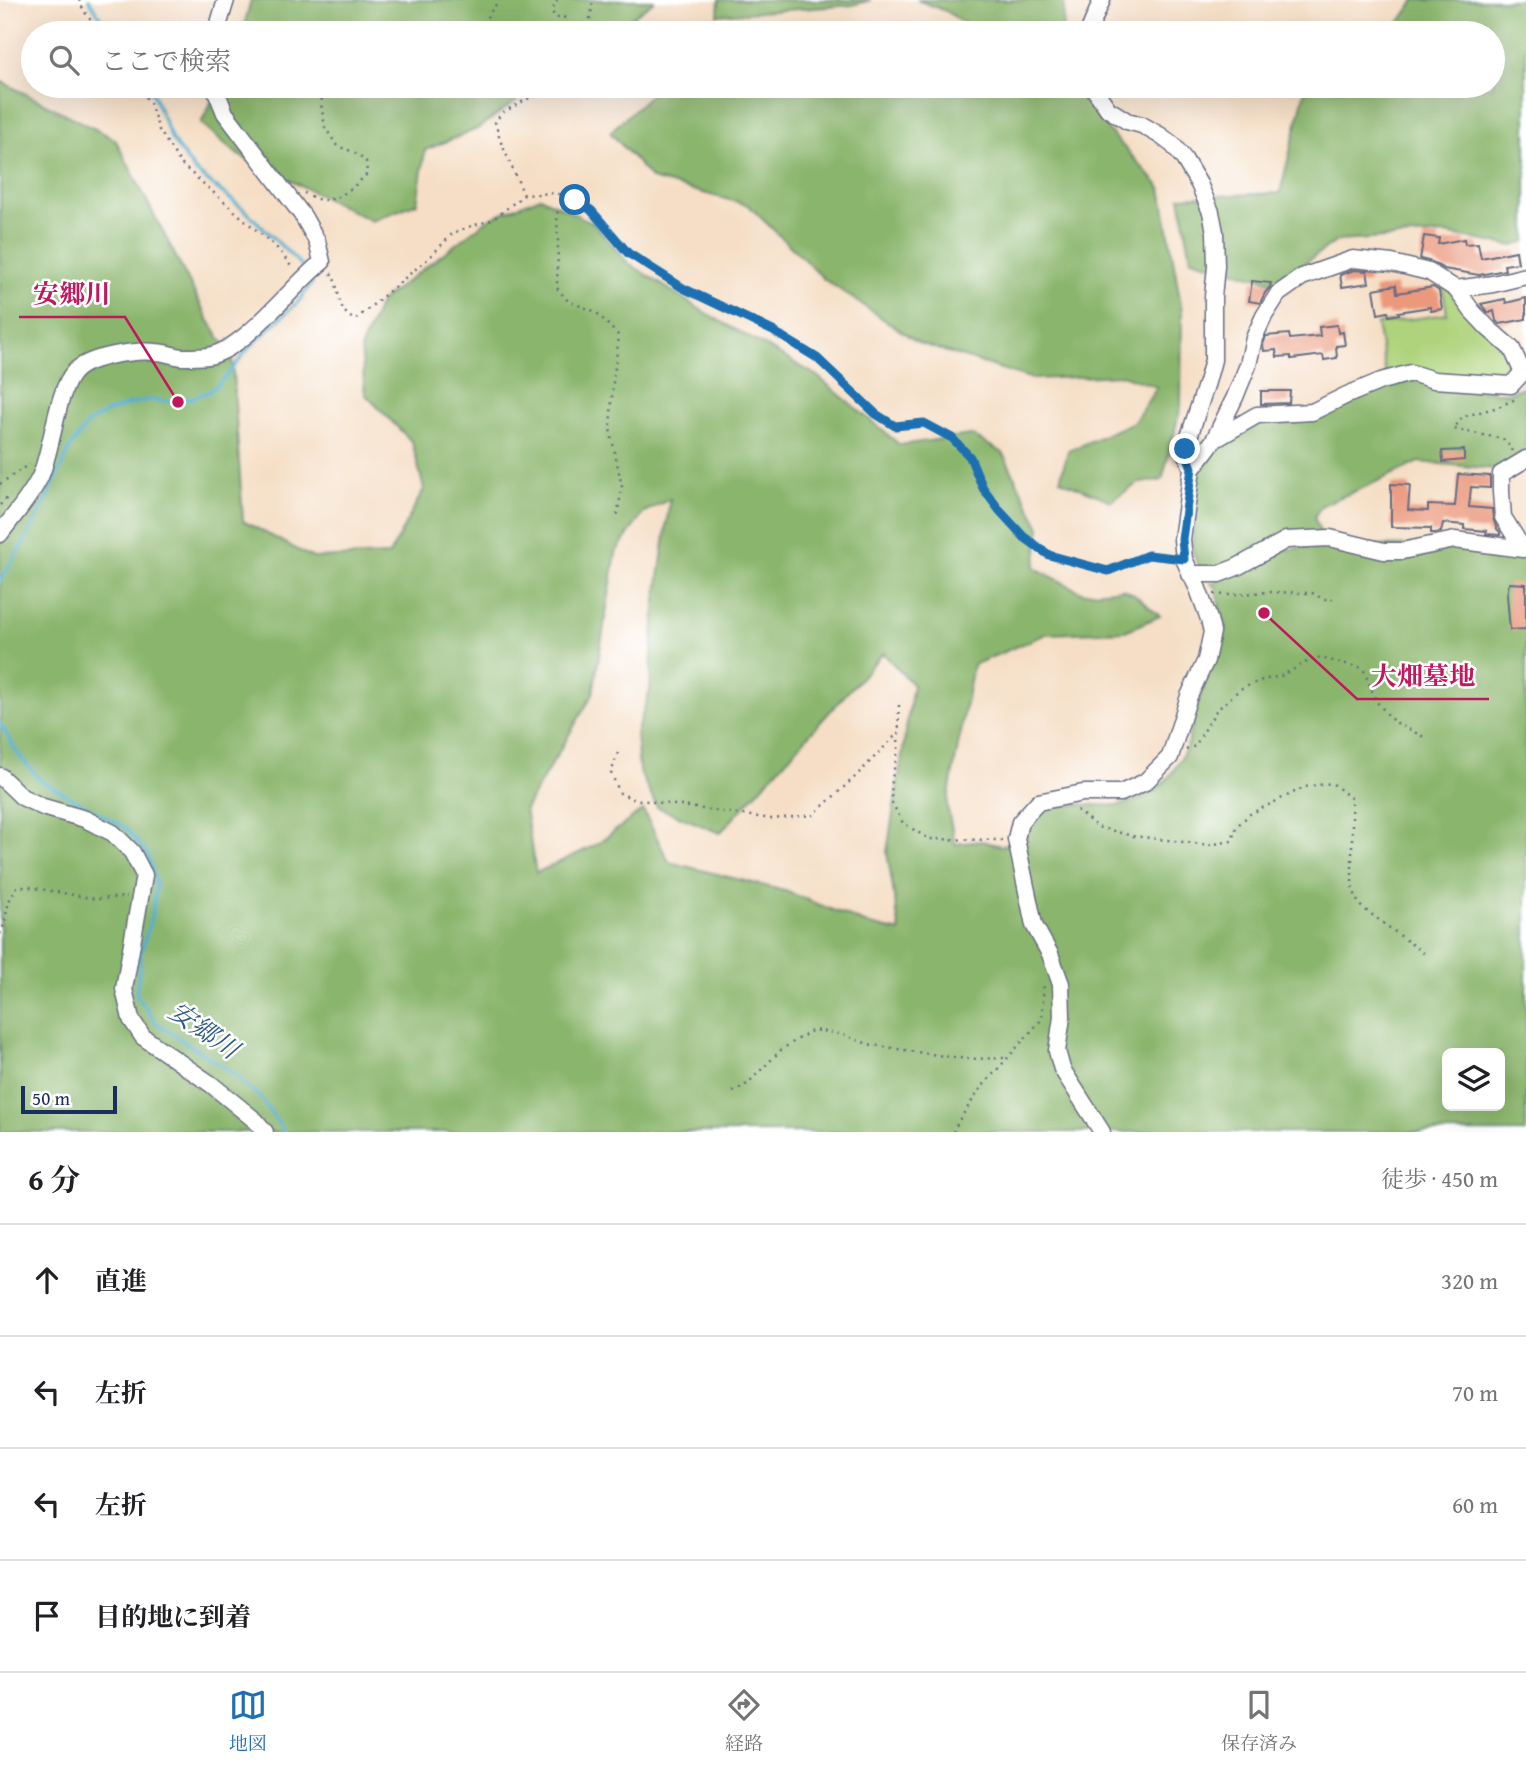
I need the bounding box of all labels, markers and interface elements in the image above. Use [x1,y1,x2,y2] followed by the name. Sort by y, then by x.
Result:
[21,21,1505,98] search box
[45,41,83,79] icon: search
[101,41,231,80] text: ここで検索
[559,184,590,215] route start
[19,270,125,317] callout: 安郷川
[33,274,111,313] text: 安郷川
[1169,433,1200,464] route end
[1357,652,1489,699] callout: 大畑墓地
[1371,656,1475,695] text: 大畑墓地
[161,991,250,1070] water label: 安郷川
[1442,1048,1505,1111] map controls
[1442,1048,1505,1111] button: layers
[21,1083,117,1115] scale bar
[32,1084,70,1112] text: 50 m
[28,1157,80,1201] text: 6 分
[1381,1162,1498,1195] text: 徒歩 · 450 m
[28,1261,66,1299] icon: ahead
[95,1261,147,1300] text: 直進
[1441,1264,1498,1297] text: 320 m
[28,1373,66,1411] icon: left
[95,1373,147,1412] text: 左折
[1452,1376,1498,1409] text: 70 m
[28,1485,66,1523] icon: left
[95,1485,147,1524] text: 左折
[1452,1488,1498,1521] text: 60 m
[28,1597,66,1635] icon: arrive
[95,1597,251,1636] text: 目的地に到着
[229,1686,267,1757] tab: 地図
[725,1686,763,1757] tab: 経路
[1221,1686,1297,1757] tab: 保存済み

